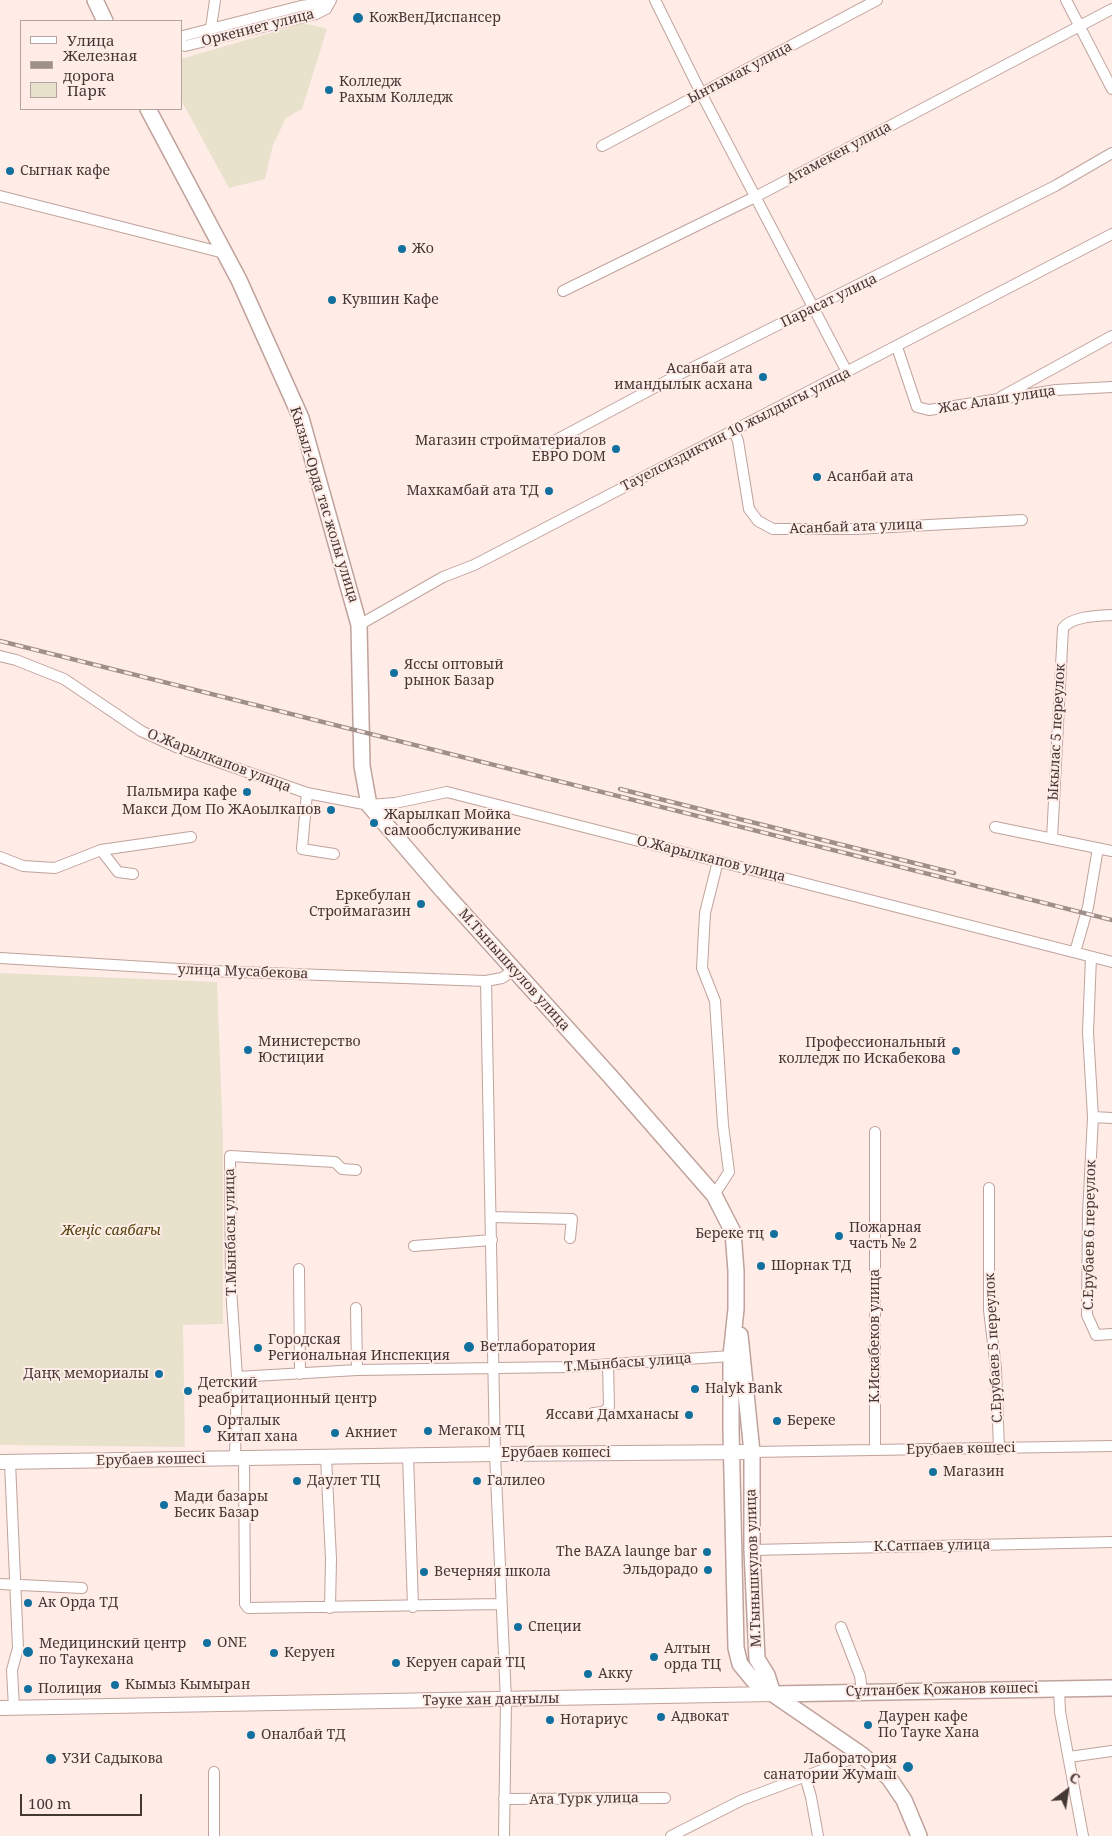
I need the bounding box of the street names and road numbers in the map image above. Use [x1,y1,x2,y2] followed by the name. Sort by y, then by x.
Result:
[200,6,316,50] street label: Оркениет улица
[685,38,795,108] street label: Ынтымак улица
[784,118,894,188] street label: Атамекен улица
[778,270,880,332] street label: Парасат улица
[618,364,854,496] street label: Тауелсиздиктин 10 жылдыгы улица
[937,382,1057,418] street label: Жас Алаш улица
[286,405,362,605] street label: Кызыл-Орда тас жолы улица
[789,516,923,538] street label: Асанбай ата улица
[1045,663,1069,801] street label: Ыкылас 5 переулок
[145,726,293,796] street label: О.Жарылкапов улица
[635,832,787,886] street label: О.Жарылкапов улица
[455,905,573,1035] street label: М.Тынышкулов улица
[177,961,309,983] street label: улица Мусабекова
[1080,1160,1100,1310] street label: С.Ерубаев 6 переулок
[221,1168,241,1296] street label: Т.Мынбасы улица
[867,1269,883,1403] street label: К.Искабеков улица
[982,1273,1006,1423] street label: С.Ерубаев 5 переулок
[564,1350,692,1376] street label: Т.Мынбасы улица
[906,1440,1016,1458] street label: Ерубаев көшесі
[501,1445,611,1461] street label: Ерубаев көшесі
[96,1451,206,1469] street label: Ерубаев көшесі
[743,1488,765,1648] street label: М.Тынышкулов улица
[874,1537,990,1555] street label: К.Сатпаев улица
[845,1680,1039,1700] street label: Сұлтанбек Қожанов көшесі
[422,1690,560,1710] street label: Тәуке хан даңғылы
[529,1790,639,1808] street label: Ата Турк улица

